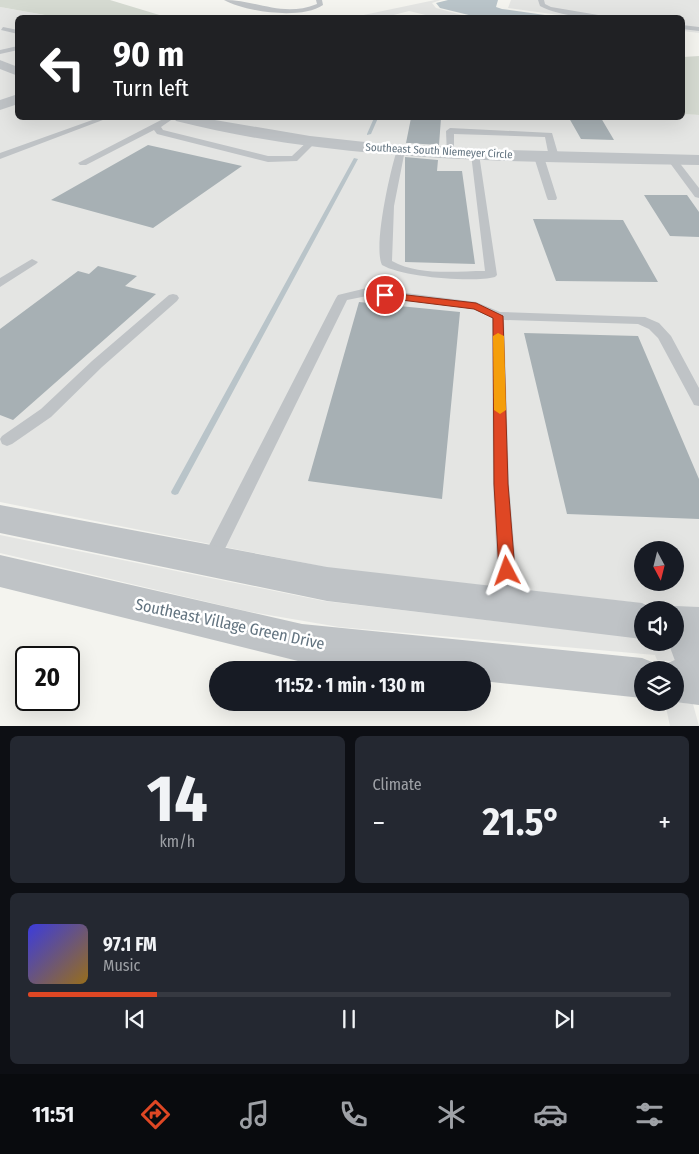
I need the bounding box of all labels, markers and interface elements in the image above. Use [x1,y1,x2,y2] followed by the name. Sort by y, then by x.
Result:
[113,33,184,75] text: 90 m
[30,35,95,100] icon: left
[113,75,189,102] text: Turn left
[365,141,513,161] street label: Southeast South Niemeyer Circle
[364,274,406,316] pin
[371,281,399,309] icon: arrive
[634,541,684,591] north arrow
[634,541,684,711] map controls
[480,544,532,596] position arrow
[134,595,326,653] street label: Southeast Village Green Drive
[634,601,684,651] button: sound
[15,646,80,711] speed limit sign: 20
[634,661,684,711] button: layers
[275,674,425,697] text: 11:52 · 1 min · 130 m
[147,760,208,838] text: 14
[373,775,422,794] text: Climate
[483,799,561,845] text: 21.5°
[373,806,385,839] text: −
[658,806,671,839] text: +
[159,832,195,851] text: km/h
[103,933,157,956] text: 97.1 FM
[103,956,140,975] text: Music
[121,1005,149,1033] icon: previous
[335,1005,363,1033] icon: pause
[550,1005,578,1033] icon: next
[138,1097,173,1132] icon: directions
[237,1097,272,1132] icon: music
[336,1097,371,1132] icon: phone
[434,1097,469,1132] icon: climate
[533,1097,568,1132] icon: car
[632,1097,667,1132] icon: filters
[32,1101,74,1128] text: 11:51

